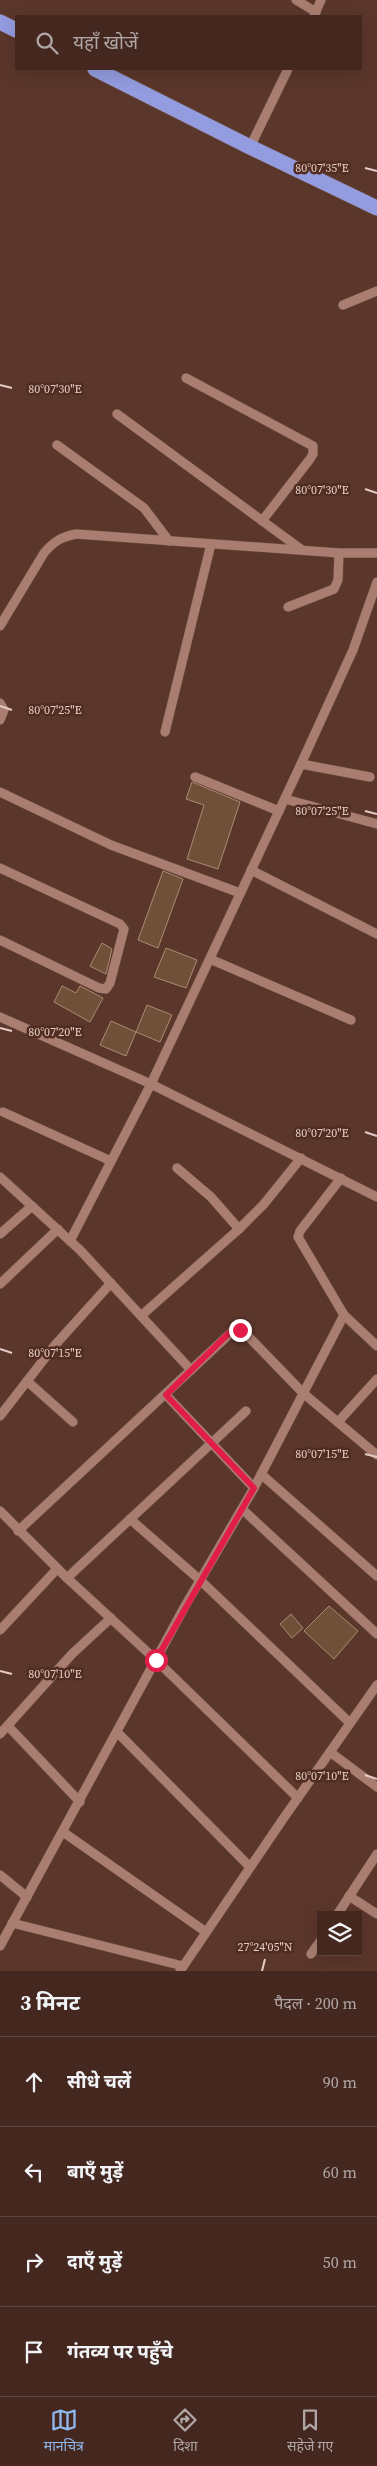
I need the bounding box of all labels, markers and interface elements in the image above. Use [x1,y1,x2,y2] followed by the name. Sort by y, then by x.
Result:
[15,15,362,70] search box
[33,29,61,57] icon: search
[73,29,138,55] text: यहाँ खोजें
[295,160,349,176] text: 80°07'35"E
[28,381,82,397] text: 80°07'30"E
[295,482,349,498] text: 80°07'30"E
[28,702,82,718] text: 80°07'25"E
[295,803,349,819] text: 80°07'25"E
[28,1024,82,1040] text: 80°07'20"E
[295,1125,349,1141] text: 80°07'20"E
[229,1319,252,1342] route end
[28,1345,82,1361] text: 80°07'15"E
[295,1446,349,1462] text: 80°07'15"E
[145,1649,168,1672] route start
[28,1666,82,1682] text: 80°07'10"E
[295,1768,349,1784] text: 80°07'10"E
[317,1911,362,1956] map controls
[317,1911,362,1956] button: layers
[237,1939,293,1955] text: 27°24'05"N
[20,1988,80,2017] text: 3 मिनट
[274,1992,357,2014] text: पैदल · 200 m
[20,2068,48,2096] icon: ahead
[67,2068,131,2094] text: सीधे चलें
[323,2071,357,2093] text: 90 m
[20,2158,48,2186] icon: left
[67,2158,123,2184] text: बाएँ मुड़ें
[323,2161,357,2183] text: 60 m
[20,2248,48,2276] icon: right
[67,2248,122,2274] text: दाएँ मुड़ें
[323,2251,357,2273] text: 50 m
[20,2338,48,2366] icon: arrive
[67,2338,173,2364] text: गंतव्य पर पहुँचे
[44,2406,84,2457] tab: मानचित्र
[171,2406,199,2457] tab: दिशा
[287,2406,333,2457] tab: सहेजे गए

